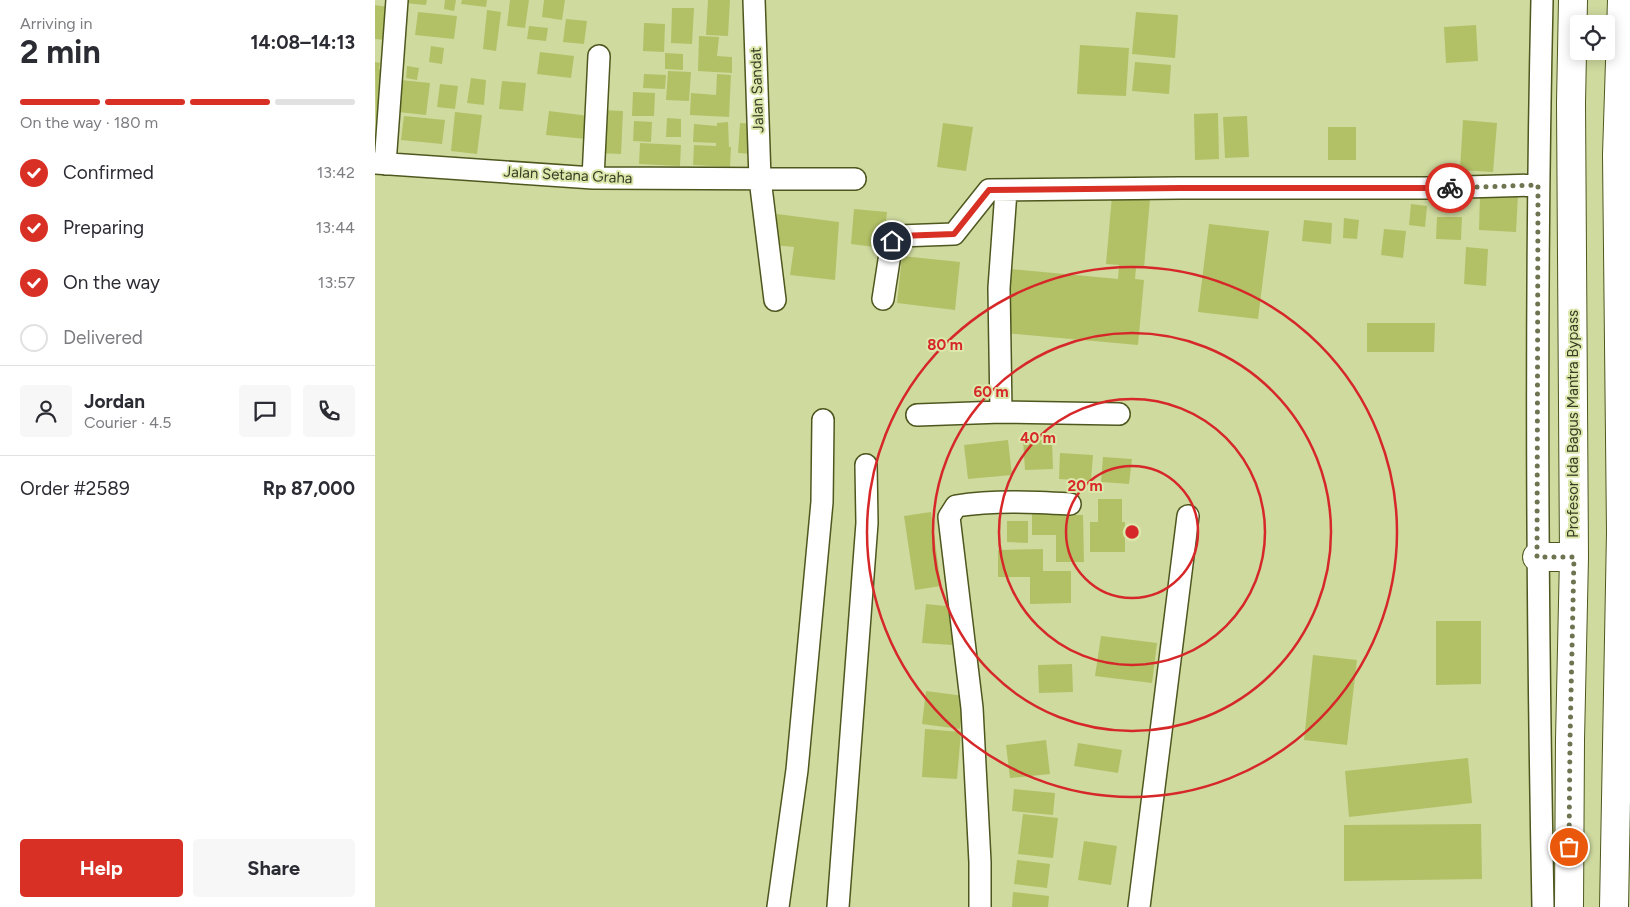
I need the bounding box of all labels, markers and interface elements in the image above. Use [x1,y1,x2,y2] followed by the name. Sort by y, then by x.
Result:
[20,14,92,33] text: Arriving in
[1570,15,1615,60] map controls
[1570,15,1615,60] button: locate
[250,31,355,54] text: 14:08–14:13
[20,33,101,71] text: 2 min
[746,47,767,133] street label: Jalan Sandat
[20,113,158,132] text: On the way · 180 m
[20,159,48,187] icon: check
[63,161,154,184] text: Confirmed
[317,163,355,182] text: 13:42
[503,163,633,187] street label: Jalan Setana Graha
[1425,163,1475,213] courier
[1436,174,1464,202] icon: bike
[20,214,48,242] icon: check
[63,216,144,239] text: Preparing
[316,218,355,237] text: 13:44
[871,220,913,262] pin
[878,227,906,255] icon: home
[20,269,48,297] icon: check
[63,271,160,294] text: On the way
[318,273,355,292] text: 13:57
[1564,310,1582,538] street label: Profesor Ida Bagus Mantra Bypass
[63,326,143,349] text: Delivered
[927,336,963,354] text: 80 m
[973,383,1009,401] text: 60 m
[20,385,72,437] button: person
[239,385,291,437] button: chat
[303,385,355,437] button: phone
[84,390,145,413] text: Jordan
[84,413,171,432] text: Courier · 4.5
[1020,429,1056,447] text: 40 m
[20,477,130,500] text: Order #2589
[263,477,355,500] text: Rp 87,000
[1067,477,1103,495] text: 20 m
[1123,523,1141,541] centre of rings
[1548,826,1590,868] pin
[1555,833,1583,861] icon: bag
[20,839,183,897] button: Help
[193,839,355,897] button: Share

